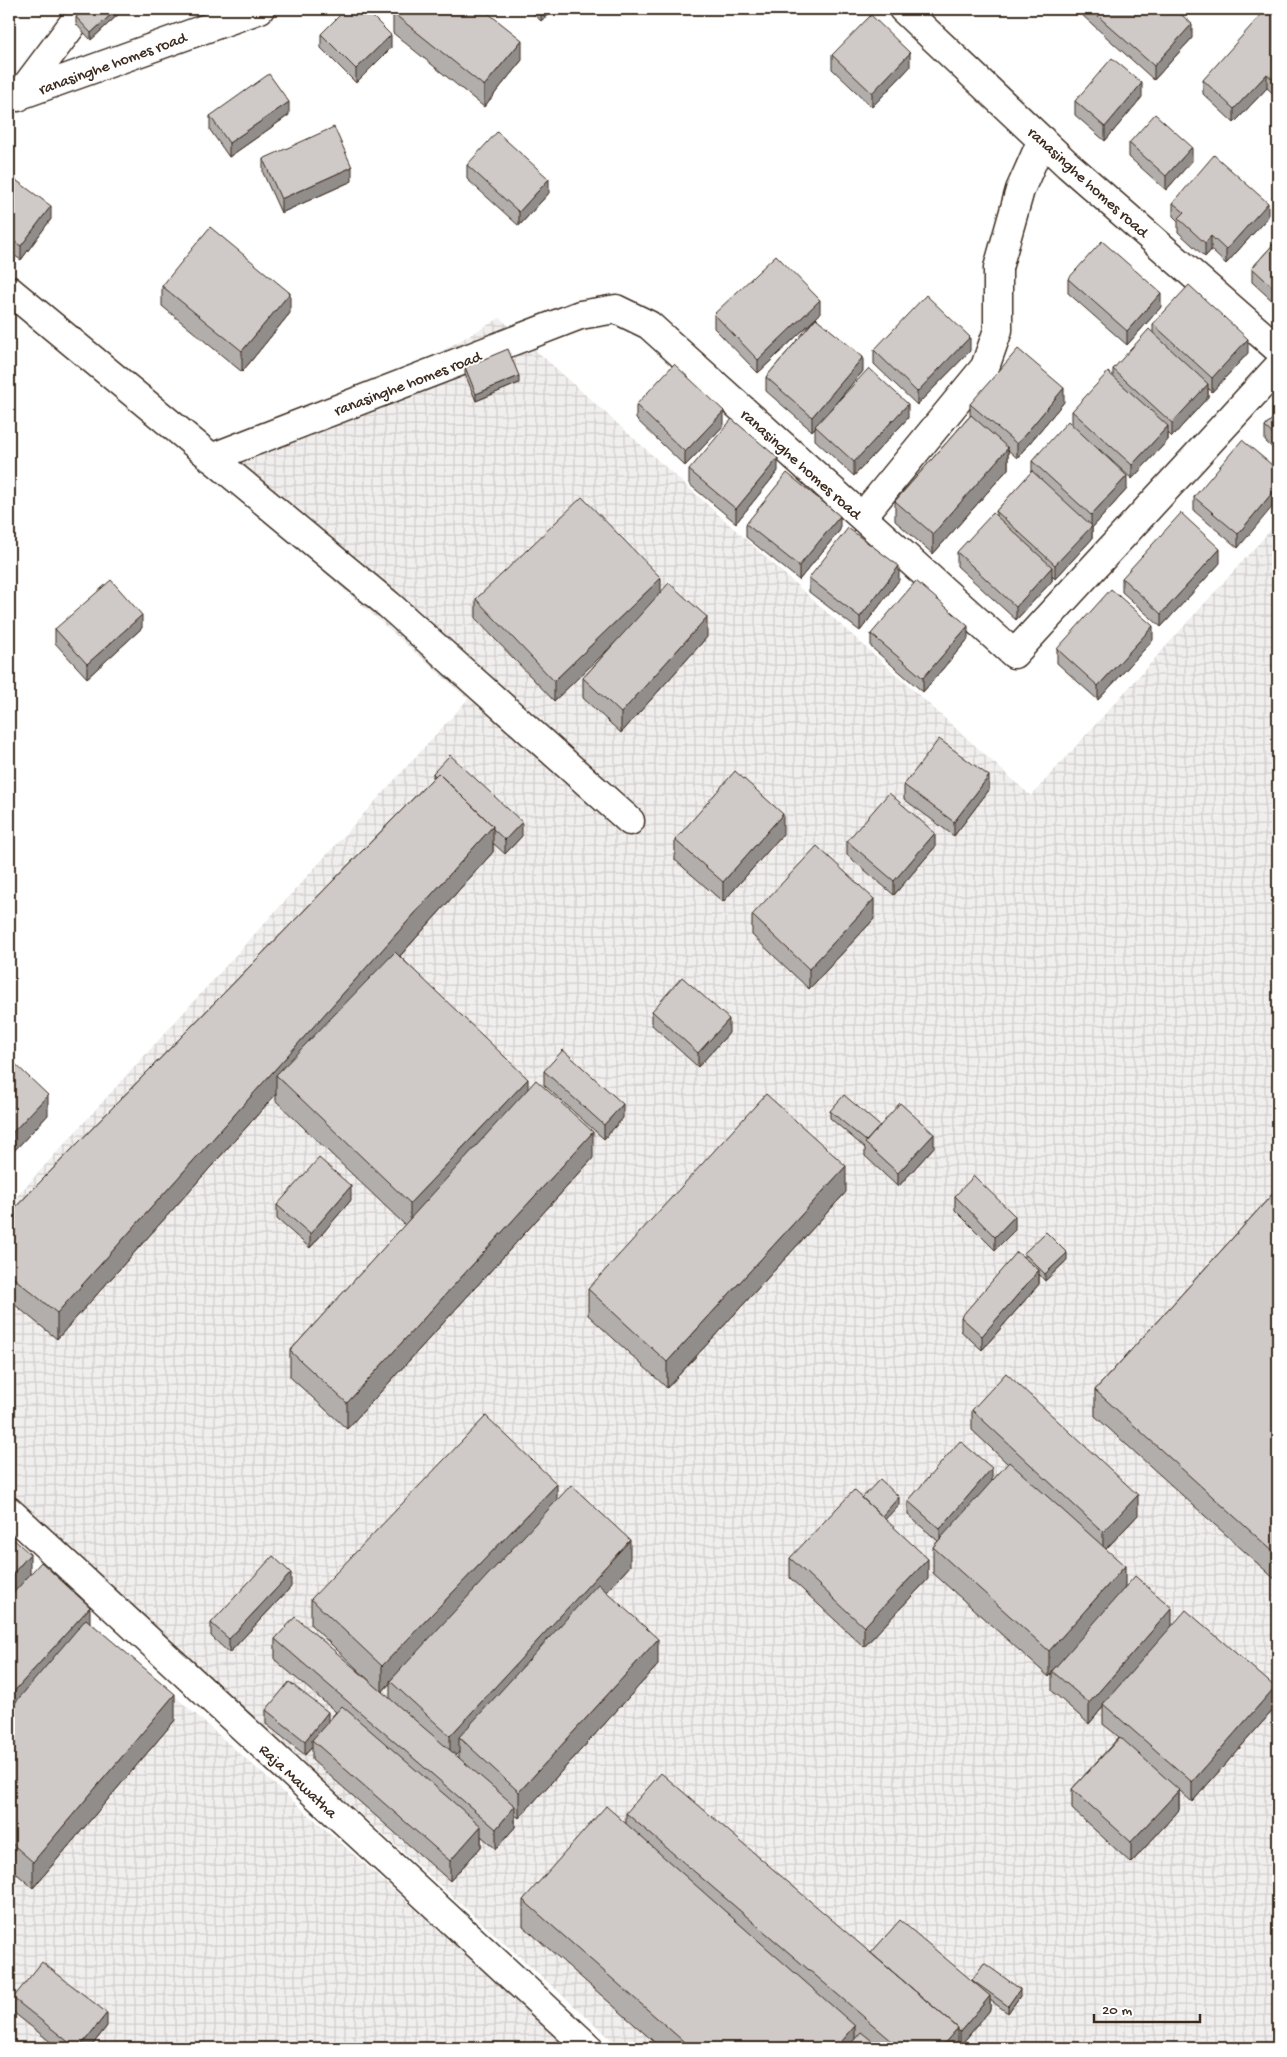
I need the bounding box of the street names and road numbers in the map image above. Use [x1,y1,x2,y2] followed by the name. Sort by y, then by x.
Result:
[37,29,191,101] street label: ranasinghe homes road
[1022,124,1152,244] street label: ranasinghe homes road
[332,348,486,422] street label: ranasinghe homes road
[735,406,865,526] street label: ranasinghe homes road
[254,1742,340,1824] street label: Raja Mawatha

